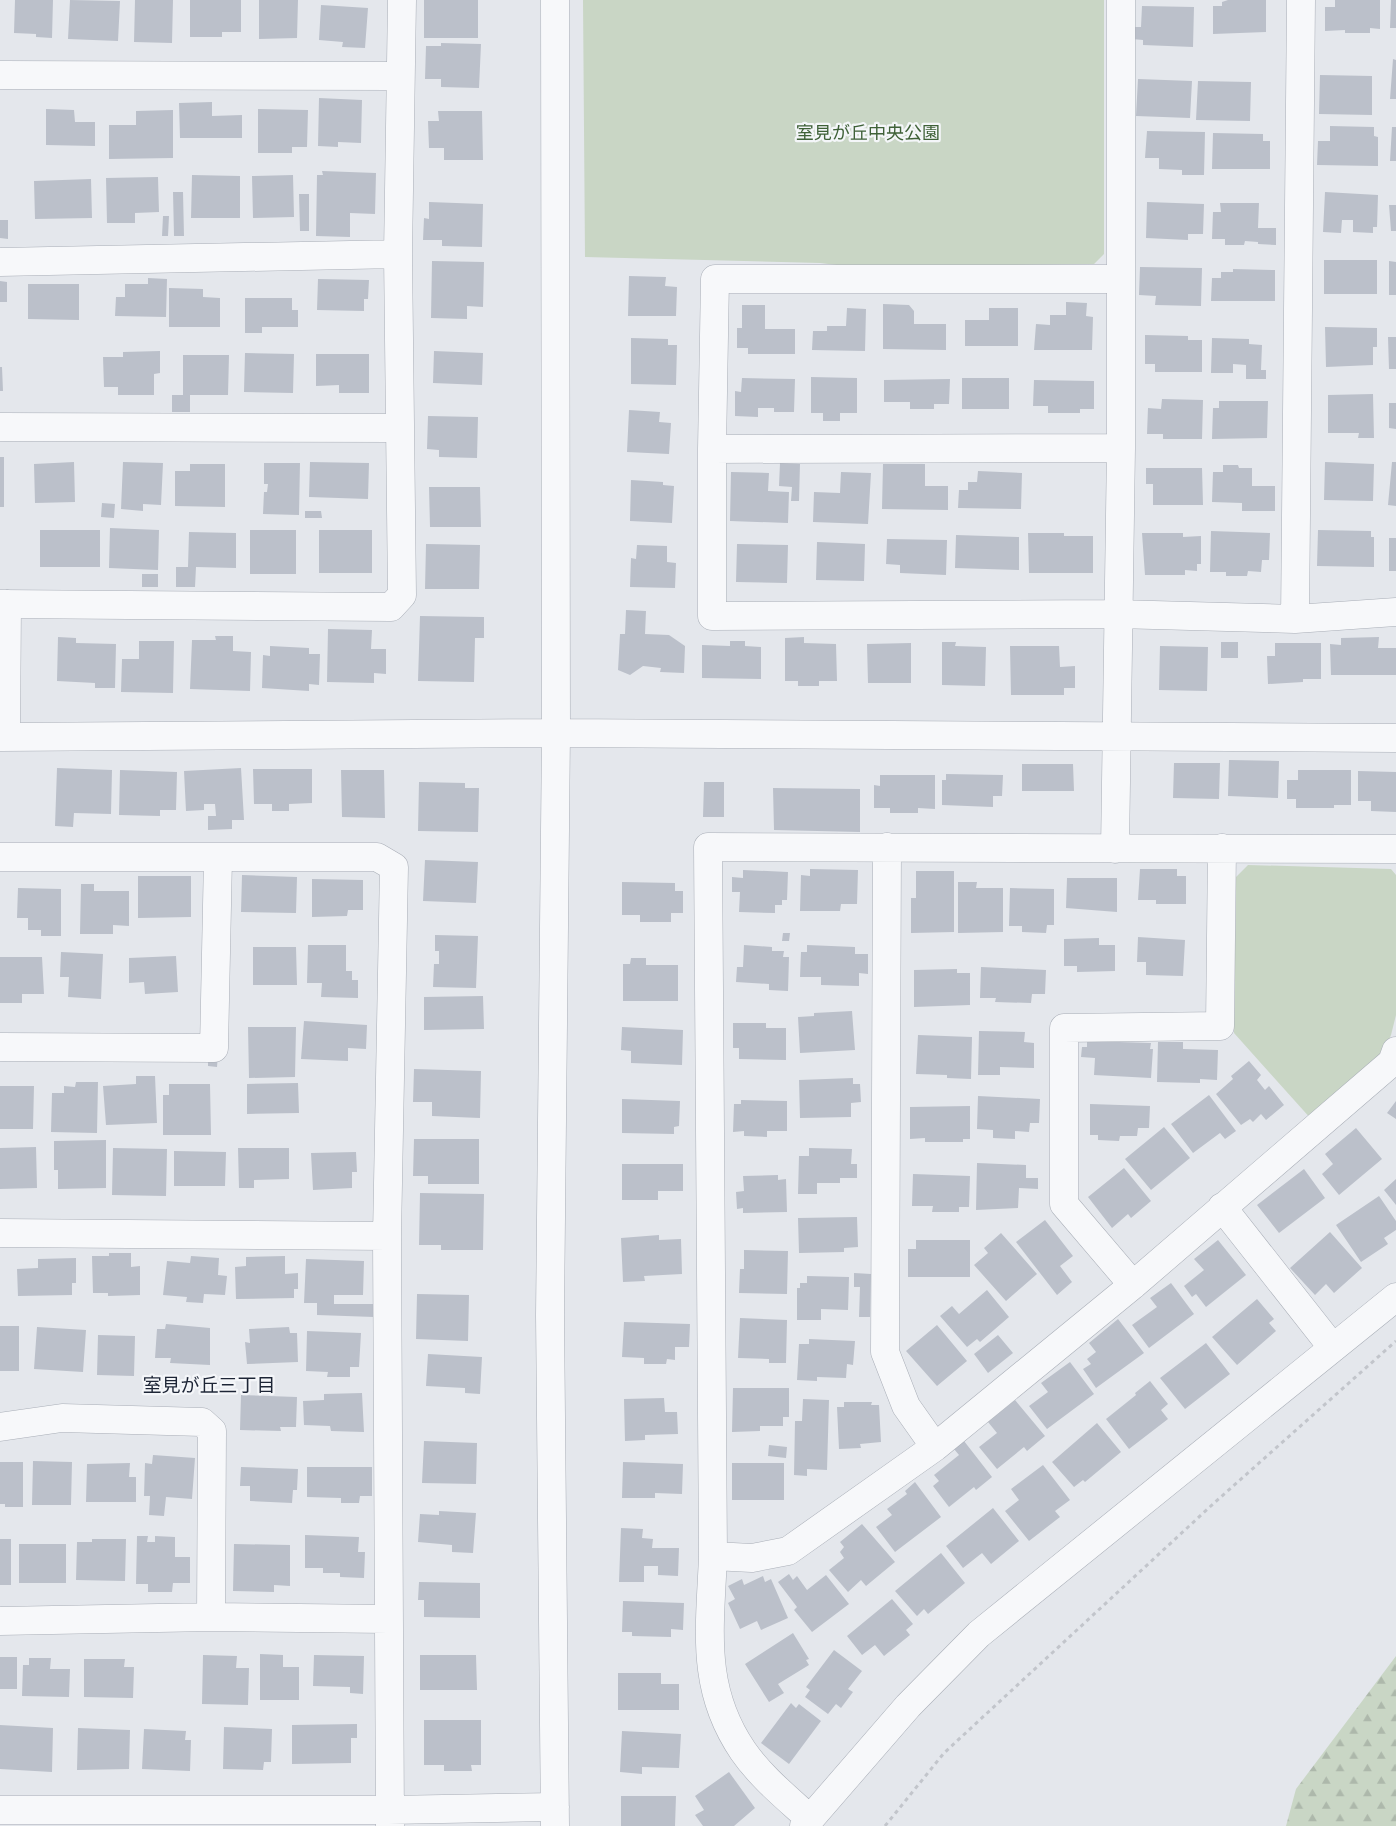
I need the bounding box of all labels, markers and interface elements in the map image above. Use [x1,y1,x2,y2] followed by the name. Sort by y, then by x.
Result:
[796,120,940,144] park label: 室見が丘中央公園
[142,1372,276,1398] district label: 室見が丘三丁目

